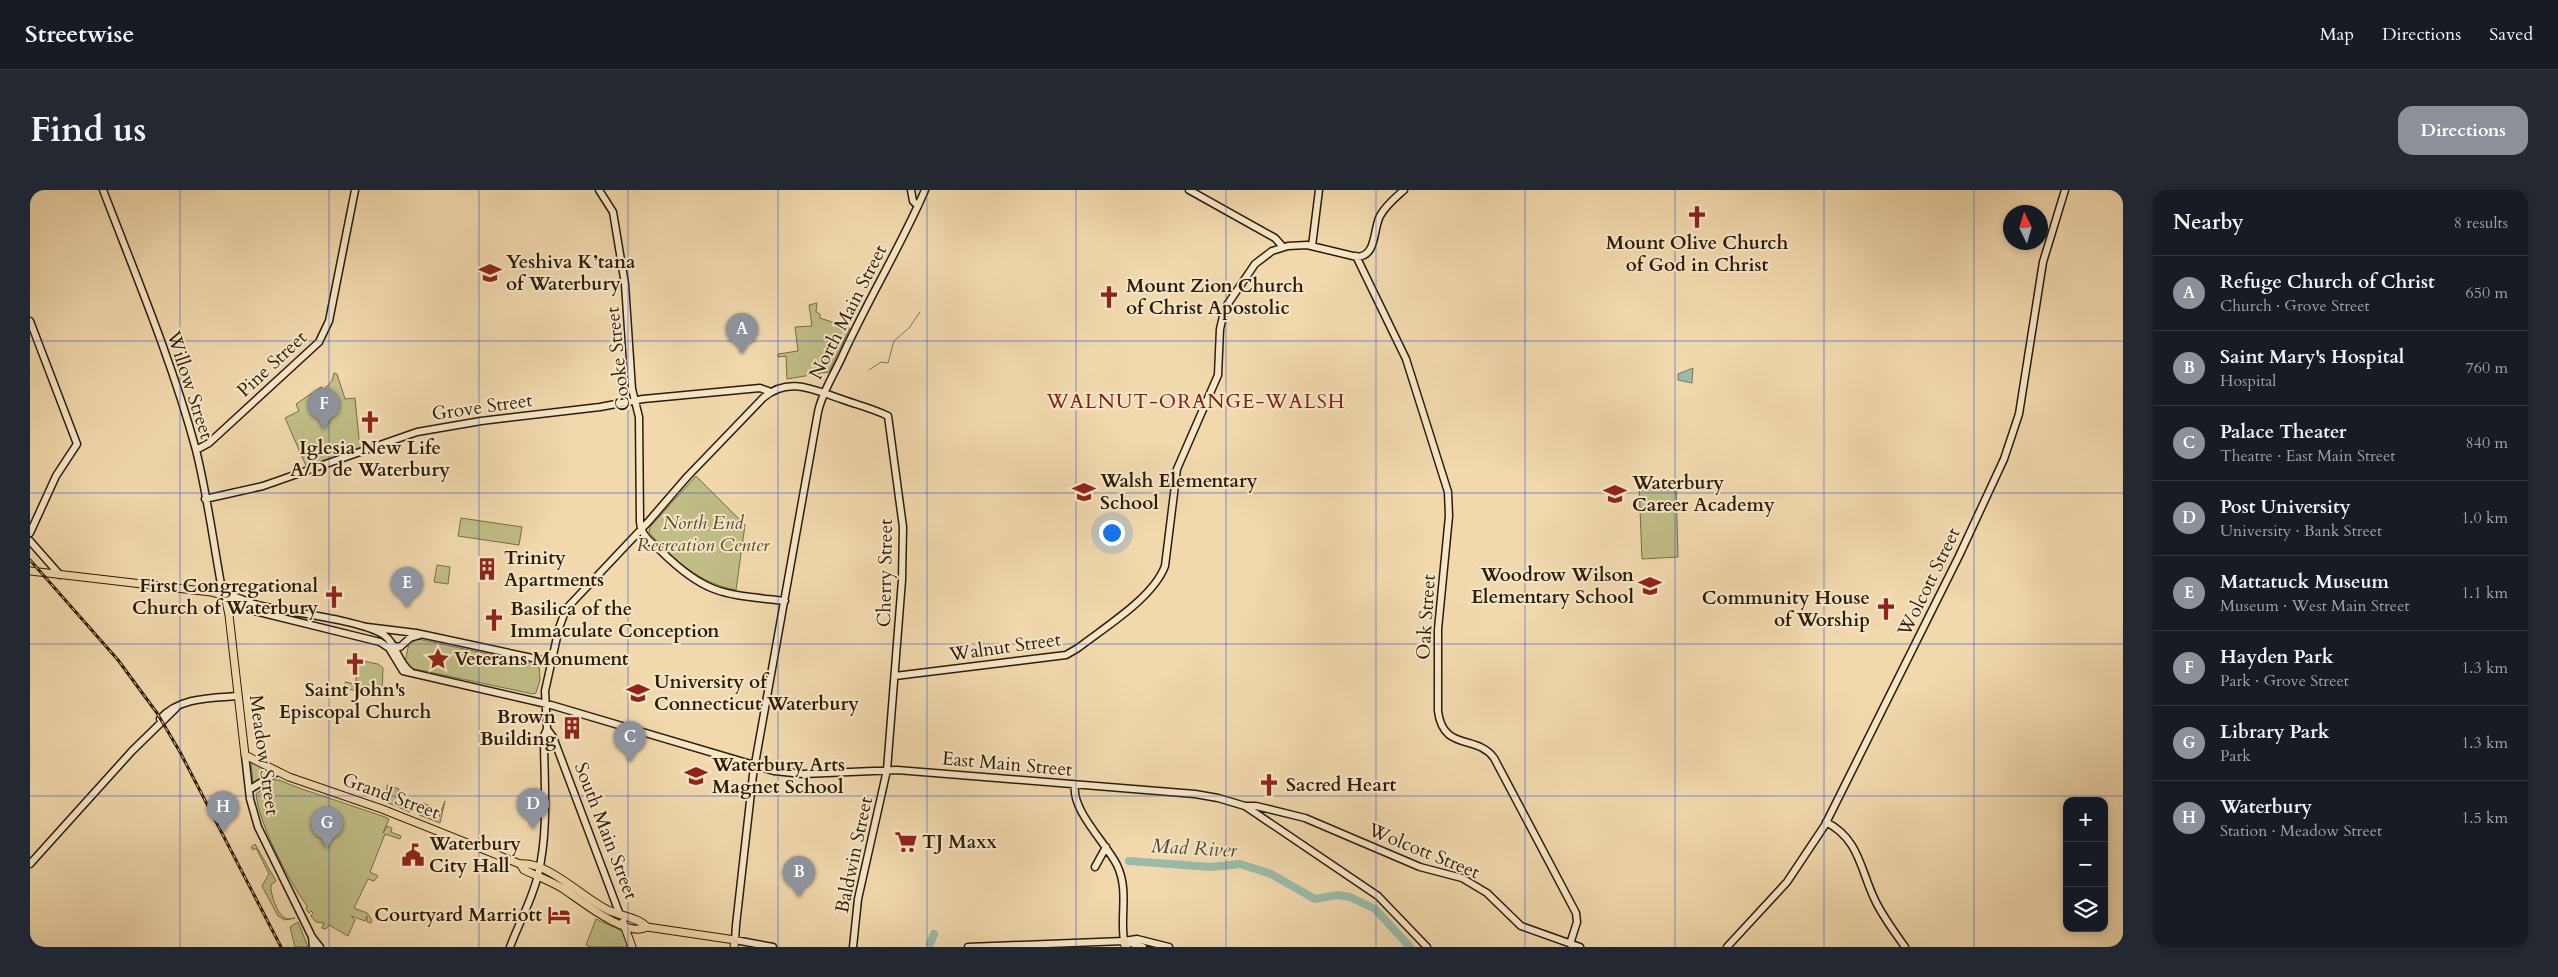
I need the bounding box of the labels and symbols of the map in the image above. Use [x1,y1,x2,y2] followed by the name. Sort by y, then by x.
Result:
[1684,204,1710,230] church icon: Mount Olive Church of God in Christ
[2003,205,2048,250] north arrow
[1606,230,1788,278] place label: Mount Olive Church of God in Christ
[803,240,893,384] street label: North Main Street
[506,249,636,297] place label: Yeshiva K’tana of Waterbury
[477,260,503,286] school or university icon: Yeshiva K’tana of Waterbury
[1126,273,1304,321] place label: Mount Zion Church of Christ Apostolic
[1096,284,1122,310] church icon: Mount Zion Church of Christ Apostolic
[600,306,636,412] street label: Cooke Street
[726,313,758,354] pin: A
[231,325,313,403] street label: Pine Street
[160,327,220,442] street label: Willow Street
[430,387,534,427] street label: Grove Street
[308,388,340,429] pin: F
[1045,388,1346,415] district label: WALNUT-ORANGE-WALSH
[357,409,383,435] church icon: Iglesia New Life A/D de Waterbury
[290,435,450,483] place label: Iglesia New Life A/D de Waterbury
[1099,468,1258,516] place label: Walsh Elementary School
[1631,470,1775,518] place label: Waterbury Career Academy
[1071,479,1097,505] school or university icon: Walsh Elementary School
[1602,481,1628,507] school or university icon: Waterbury Career Academy
[637,510,770,558] park label: North End Recreation Center
[871,519,899,627] street label: Cherry Street
[1099,520,1125,546] your location
[1891,523,1967,642] street label: Wolcott Street
[504,545,604,593] place label: Trinity Apartments
[474,556,500,582] building icon: Trinity Apartments
[1471,562,1635,610] place label: Woodrow Wilson Elementary School
[391,567,423,608] pin: E
[132,573,318,621] place label: First Congregational Church of Waterbury
[1410,573,1442,661] street label: Oak Street
[1637,573,1663,599] school or university icon: Woodrow Wilson Elementary School
[321,584,347,610] church icon: First Congregational Church of Waterbury
[1702,585,1870,633] place label: Community House of Worship
[510,596,720,644] place label: Basilica of the Immaculate Conception
[1873,596,1899,622] church icon: Community House of Worship
[481,607,507,633] church icon: Basilica of the Immaculate Conception
[947,626,1062,668] street label: Walnut Street
[425,646,451,672] place icon: Veterans Monument
[454,646,629,672] place label: Veterans Monument
[342,651,368,677] church icon: Saint John's Episcopal Church
[654,669,859,717] place label: University of Connecticut Waterbury
[279,677,431,725] place label: Saint John's Episcopal Church
[625,680,651,706] school or university icon: University of Connecticut Waterbury
[243,693,285,817] street label: Meadow Street
[480,704,557,752] place label: Brown Building
[559,715,585,741] building icon: Brown Building
[614,721,646,762] pin: C
[941,745,1073,783] street label: East Main Street
[711,752,845,800] place label: Waterbury Arts Magnet School
[568,759,644,903] street label: South Main Street
[683,763,709,789] school or university icon: Waterbury Arts Magnet School
[339,766,443,826] street label: Grand Street
[1256,772,1282,798] church icon: Sacred Heart
[1286,772,1397,798] place label: Sacred Heart
[517,788,549,829] pin: D
[207,791,239,832] pin: H
[829,794,879,916] street label: Baldwin Street
[311,807,343,848] pin: G
[1364,816,1484,885] street label: Wolcott Street
[893,829,919,855] supermarket icon: TJ Maxx
[922,829,997,855] place label: TJ Maxx
[428,831,521,879] place label: Waterbury City Hall
[1150,832,1239,864] water label: Mad River
[400,842,426,868] public building icon: Waterbury City Hall
[783,856,815,897] pin: B
[374,902,542,928] place label: Courtyard Marriott
[546,902,572,928] hotel icon: Courtyard Marriott

